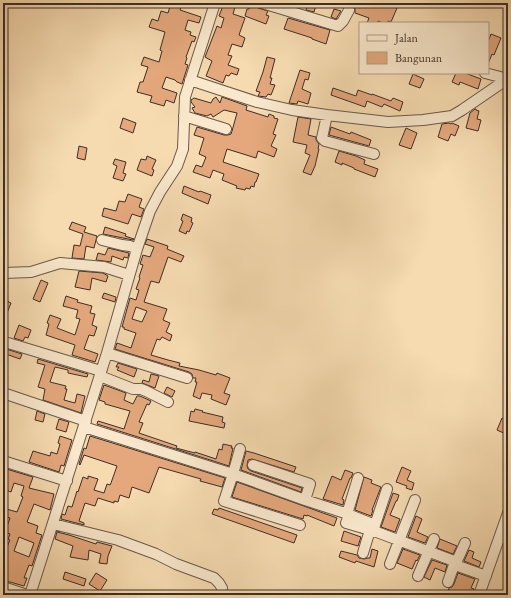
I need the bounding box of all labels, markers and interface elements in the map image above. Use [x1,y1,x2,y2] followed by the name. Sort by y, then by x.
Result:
[359,22,489,74] legend
[394,30,419,46] text: Jalan
[395,50,443,66] text: Bangunan

